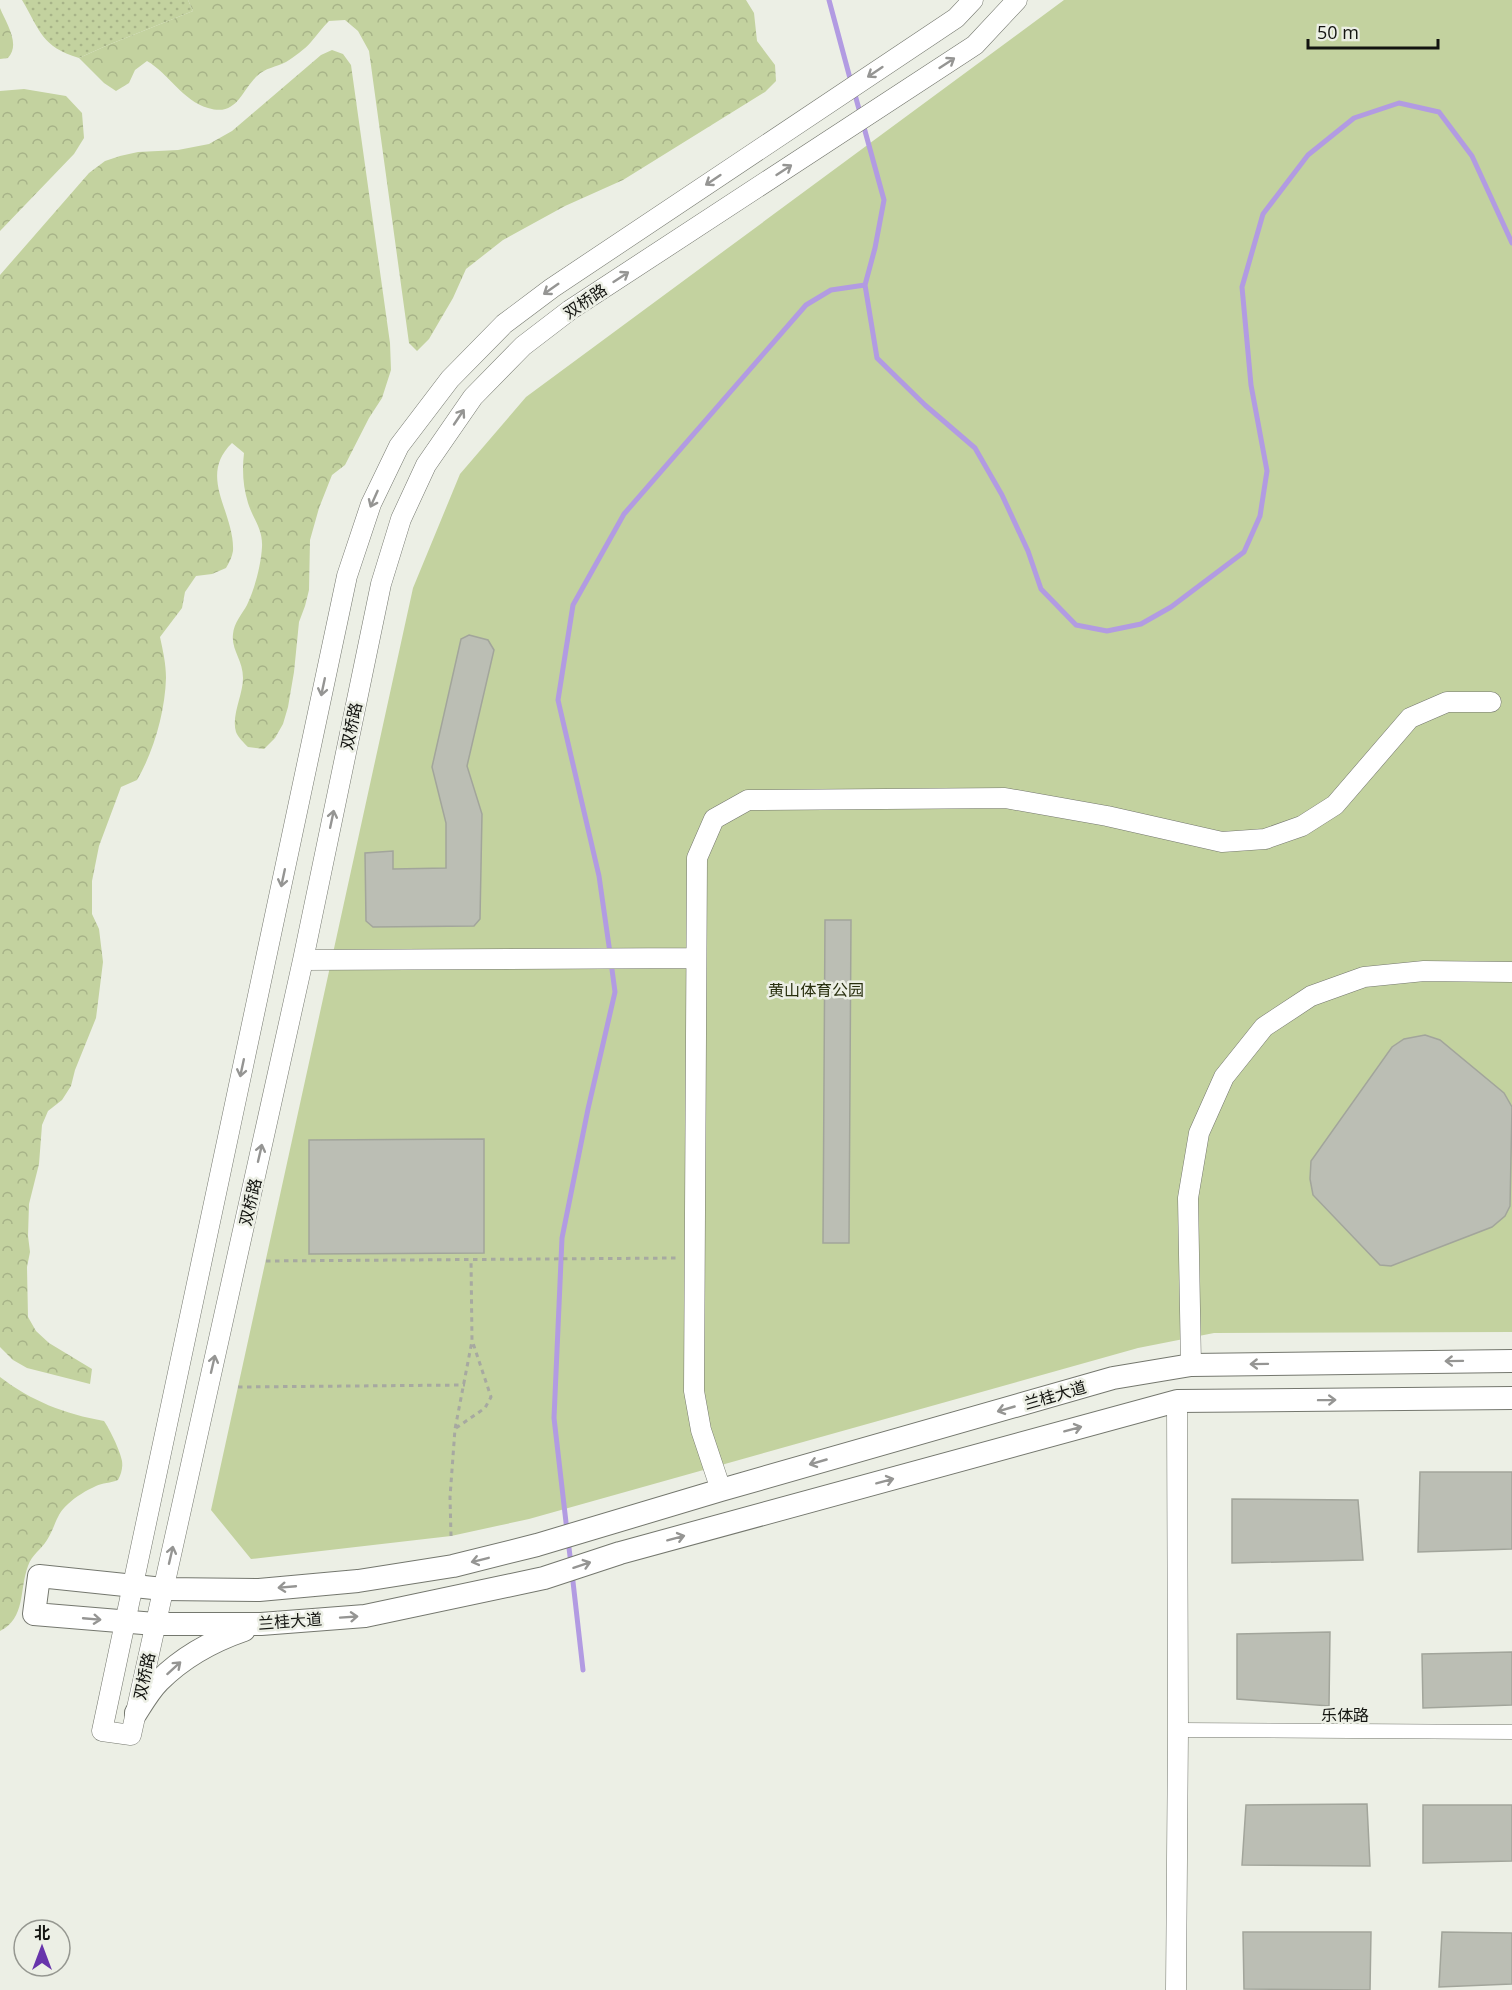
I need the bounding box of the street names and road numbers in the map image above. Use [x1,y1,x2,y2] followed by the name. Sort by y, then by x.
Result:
[559,278,611,324] street label: 双桥路
[335,700,367,752] street label: 双桥路
[234,1176,266,1228] street label: 双桥路
[1021,1376,1089,1414] street label: 兰桂大道
[257,1608,323,1634] street label: 兰桂大道
[128,1650,160,1702] street label: 双桥路
[1321,1704,1369,1726] street label: 乐体路

